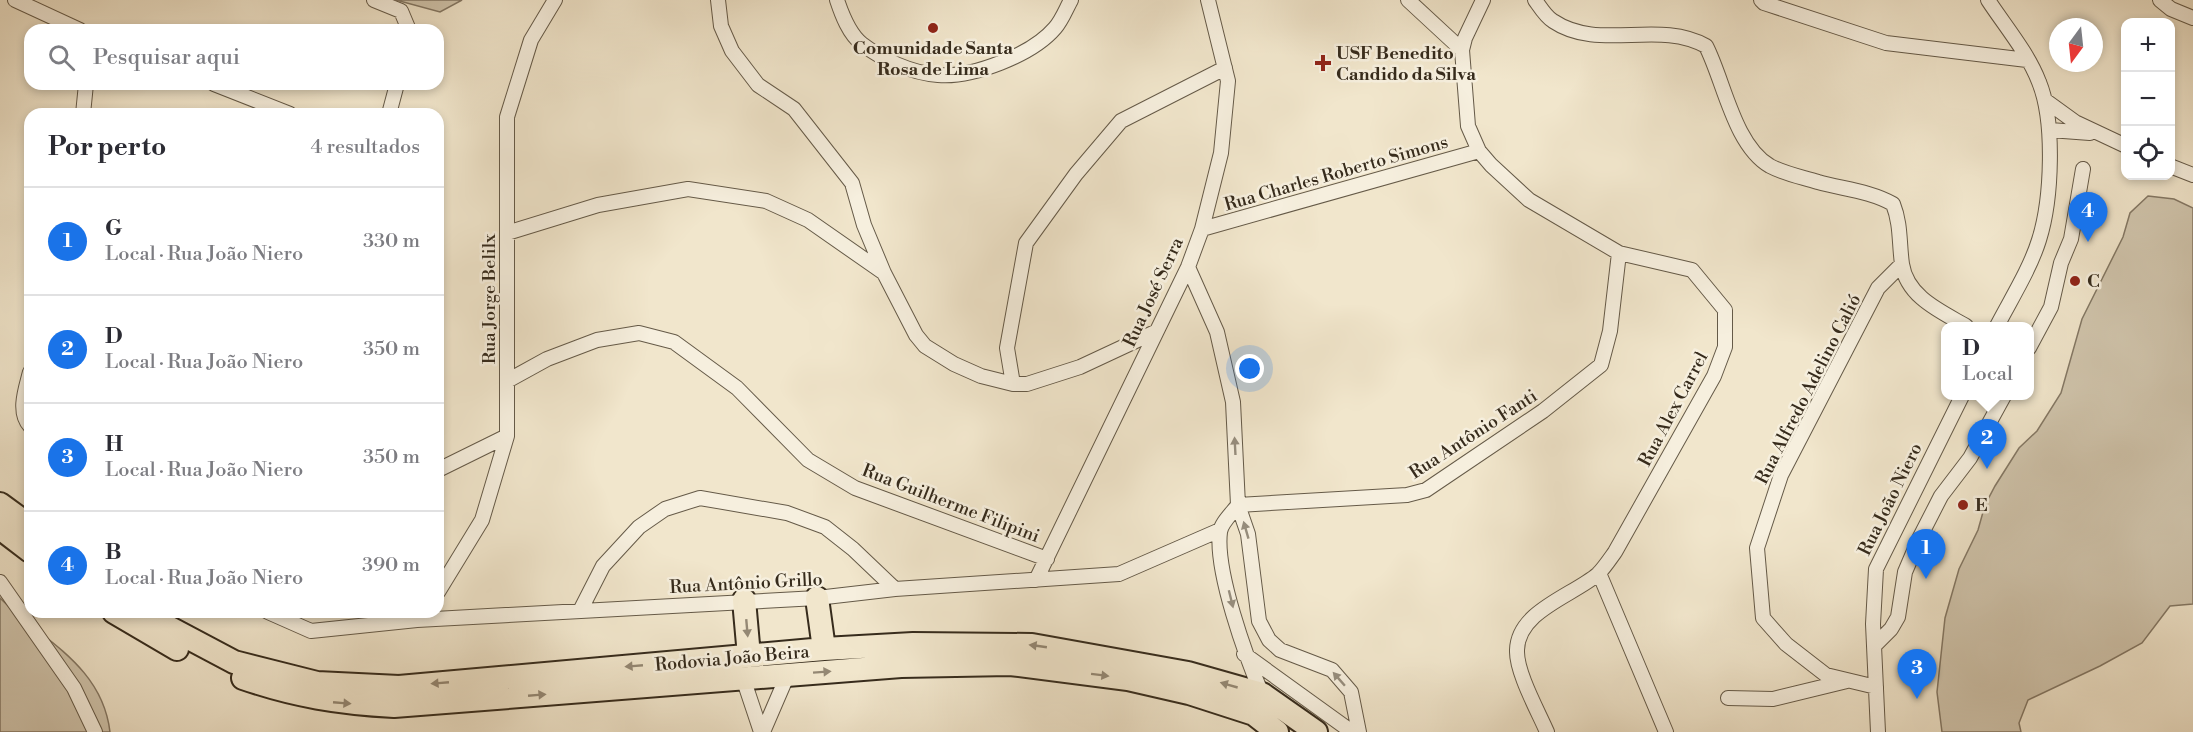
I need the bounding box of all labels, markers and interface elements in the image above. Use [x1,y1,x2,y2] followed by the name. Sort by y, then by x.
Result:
[2049,18,2103,72] north arrow
[2121,18,2175,180] map controls
[2121,18,2175,72] button: +
[926,21,940,35] marker: Comunidade Santa Rosa de Lima
[24,24,444,90] search box
[853,37,1013,81] place label: Comunidade Santa Rosa de Lima
[45,41,78,74] icon: search
[1336,42,1476,86] place label: USF Benedito Candido da Silva
[93,44,240,71] text: Pesquisar aqui
[1314,54,1332,72] marker: USF Benedito Candido da Silva
[2121,72,2175,126] button: −
[2121,126,2175,180] button: locate
[1221,130,1451,217] street label: Rua Charles Roberto Simons
[48,131,166,163] text: Por perto
[310,135,420,160] text: 4 resultados
[2068,192,2108,242] pin: 4
[105,215,122,242] text: G
[63,229,72,254] text: 1
[363,229,420,254] text: 330 m
[478,233,501,364] street label: Rua Jorge Belilx
[1118,233,1189,351] street label: Rua José Serra
[105,242,303,267] text: Local · Rua João Niero
[2087,270,2100,293] place label: C
[2068,274,2082,288] marker: C
[1750,290,1866,488] street label: Rua Alfredo Adelino Calió
[1941,322,2034,400] popup
[105,323,123,350] text: D
[1962,335,1980,362] text: D
[61,337,74,362] text: 2
[363,337,420,362] text: 350 m
[1634,347,1714,471] street label: Rua Alex Carrel
[105,350,303,375] text: Local · Rua João Niero
[1235,354,1264,383] your location
[1962,362,2013,387] text: Local
[1405,384,1542,484] street label: Rua Antônio Fanti
[1968,420,2006,469] pin: 2
[105,431,123,458] text: H
[1230,437,1239,456] one-way arrow
[1853,439,1928,559] street label: Rua João Niero
[61,445,74,470] text: 3
[363,445,420,470] text: 350 m
[105,458,303,483] text: Local · Rua João Niero
[859,459,1043,548] street label: Rua Guilherme Filipini
[1975,494,1988,517] place label: E
[1956,498,1970,512] marker: E
[1241,521,1250,539] one-way arrow
[1906,530,1946,579] pin: 1
[105,539,122,566] text: B
[61,553,74,578] text: 4
[362,553,420,578] text: 390 m
[105,566,303,591] text: Local · Rua João Niero
[669,568,823,599] street label: Rua Antônio Grillo
[1226,589,1236,608] one-way arrow
[742,618,752,637] one-way arrow
[654,640,811,677] street label: Rodovia João Beira
[1028,642,1047,651] one-way arrow
[1898,650,1936,699] pin: 3
[624,661,643,671] one-way arrow
[812,667,831,676] one-way arrow
[1091,671,1110,680] one-way arrow
[1333,672,1346,687] one-way arrow
[430,678,449,688] one-way arrow
[1220,679,1238,689] one-way arrow
[527,690,546,700] one-way arrow
[333,698,352,708] one-way arrow

